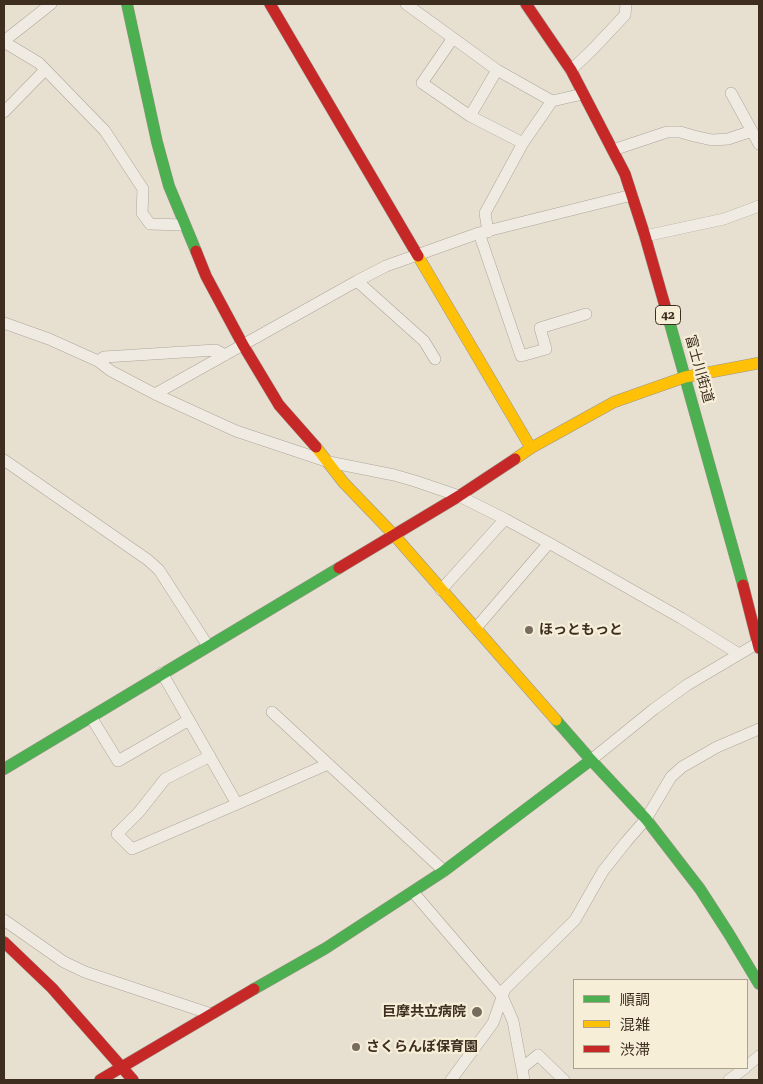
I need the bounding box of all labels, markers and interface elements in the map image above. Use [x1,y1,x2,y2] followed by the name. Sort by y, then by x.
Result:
[656,306,680,324] road number: 42
[681,333,717,405] street label: 富士川街道
[539,622,623,638] place label: ほっともっと
[523,624,535,636] marker: ほっともっと
[573,979,748,1069] legend
[620,991,650,1009] text: 順調
[382,1004,466,1020] place label: 巨摩共立病院
[470,1005,484,1019] marker: 巨摩共立病院
[620,1016,650,1034] text: 混雑
[366,1039,478,1055] place label: さくらんぼ保育園
[350,1041,362,1053] marker: さくらんぼ保育園
[620,1041,650,1059] text: 渋滞

